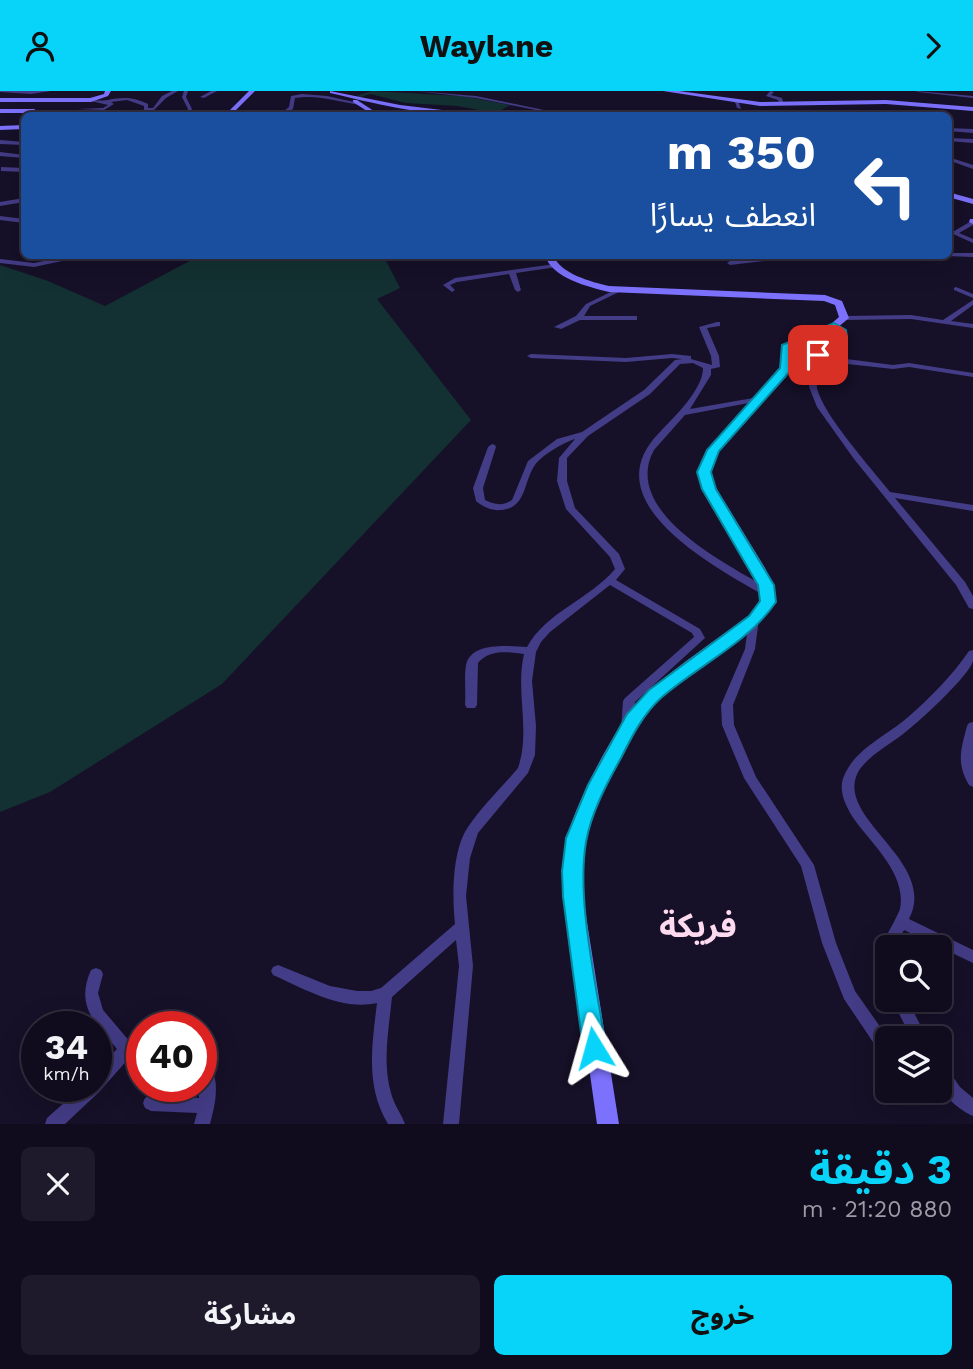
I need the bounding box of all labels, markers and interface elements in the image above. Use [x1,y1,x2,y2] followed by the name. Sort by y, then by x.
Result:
[21,27,59,65] icon: person
[420,27,553,65] text: Waylane
[914,27,952,65] icon: forward
[667,123,816,181] text: 350 m
[840,140,931,231] icon: left
[650,196,816,234] text: انعطف يسارًا
[788,325,848,385] pin
[799,336,837,374] icon: arrive
[659,906,737,945] district label: فريكة
[875,935,952,1103] map controls
[875,935,952,1012] button: search
[126,1011,217,1102] speed limit sign: 40
[557,1011,631,1085] position arrow
[45,1026,88,1068] text: 34
[875,1026,952,1103] button: layers
[43,1063,90,1084] text: km/h
[809,1145,952,1194] text: 3 دقيقة
[21,1147,95,1221] button: close
[802,1196,952,1223] text: 880 m · 21:20
[21,1275,480,1355] button: مشاركة
[494,1275,952,1355] button: خروج

